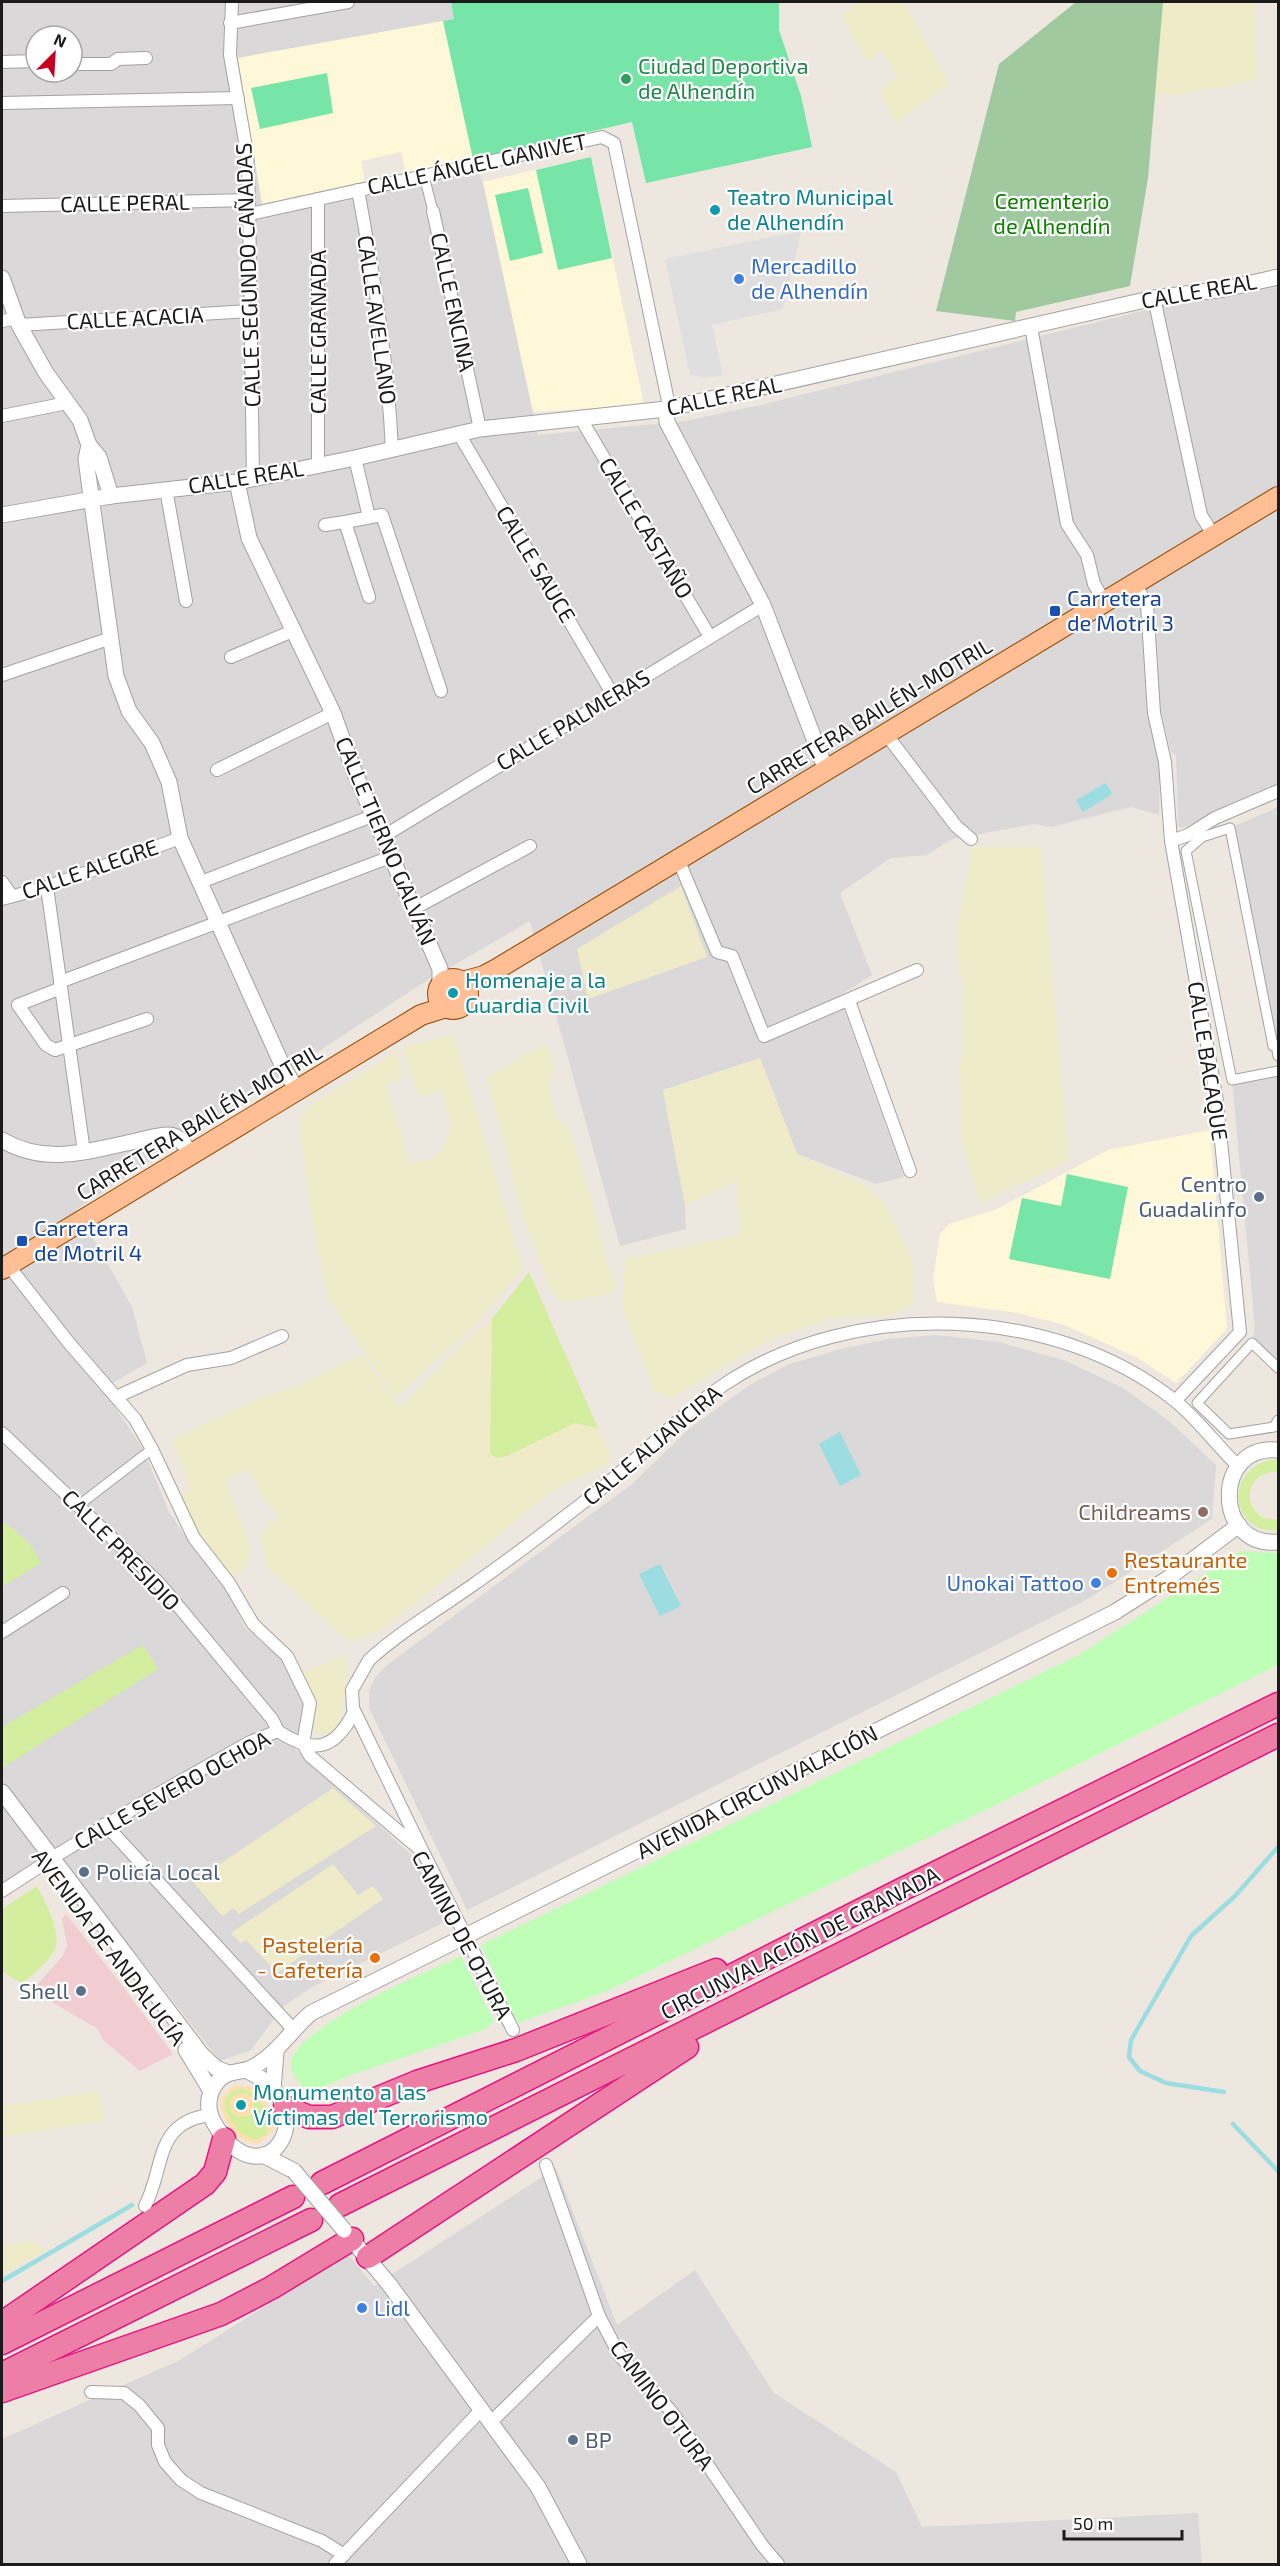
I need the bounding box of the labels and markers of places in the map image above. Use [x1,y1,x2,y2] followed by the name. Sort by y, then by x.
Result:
[638,52,809,103] place label: Ciudad Deportiva de Alhendín
[619,72,633,86] marker: Ciudad Deportiva de Alhendín
[727,183,894,234] place label: Teatro Municipal de Alhendín
[708,203,722,217] marker: Teatro Municipal de Alhendín
[751,252,868,303] place label: Mercadillo de Alhendín
[732,272,746,286] marker: Mercadillo de Alhendín
[1067,584,1174,635] place label: Carretera de Motril 3
[1048,604,1062,618] marker: Carretera de Motril 3
[465,966,606,1017] place label: Homenaje a la Guardia Civil
[446,986,460,1000] marker: Homenaje a la Guardia Civil
[1138,1170,1247,1221] place label: Centro Guadalinfo
[1252,1190,1266,1204] marker: Centro Guadalinfo
[34,1214,142,1265] place label: Carretera de Motril 4
[15,1234,29,1248] marker: Carretera de Motril 4
[1078,1498,1191,1524] place label: Childreams
[1196,1505,1210,1519] marker: Childreams
[1124,1546,1247,1597] place label: Restaurante Entremés
[1105,1566,1119,1580] marker: Restaurante Entremés
[946,1569,1084,1595] place label: Unokai Tattoo
[1089,1576,1103,1590] marker: Unokai Tattoo
[96,1858,220,1884] place label: Policía Local
[77,1865,91,1879] marker: Policía Local
[257,1931,363,1982] place label: Pastelería - Cafetería
[368,1951,382,1965] marker: Pastelería - Cafetería
[19,1977,69,2003] place label: Shell
[74,1984,88,1998] marker: Shell
[253,2078,488,2129] place label: Monumento a las Víctimas del Terrorismo
[234,2098,248,2112] marker: Monumento a las Víctimas del Terrorismo
[374,2294,410,2320] place label: Lidl
[355,2301,369,2315] marker: Lidl
[585,2426,612,2452] place label: BP
[566,2433,580,2447] marker: BP

